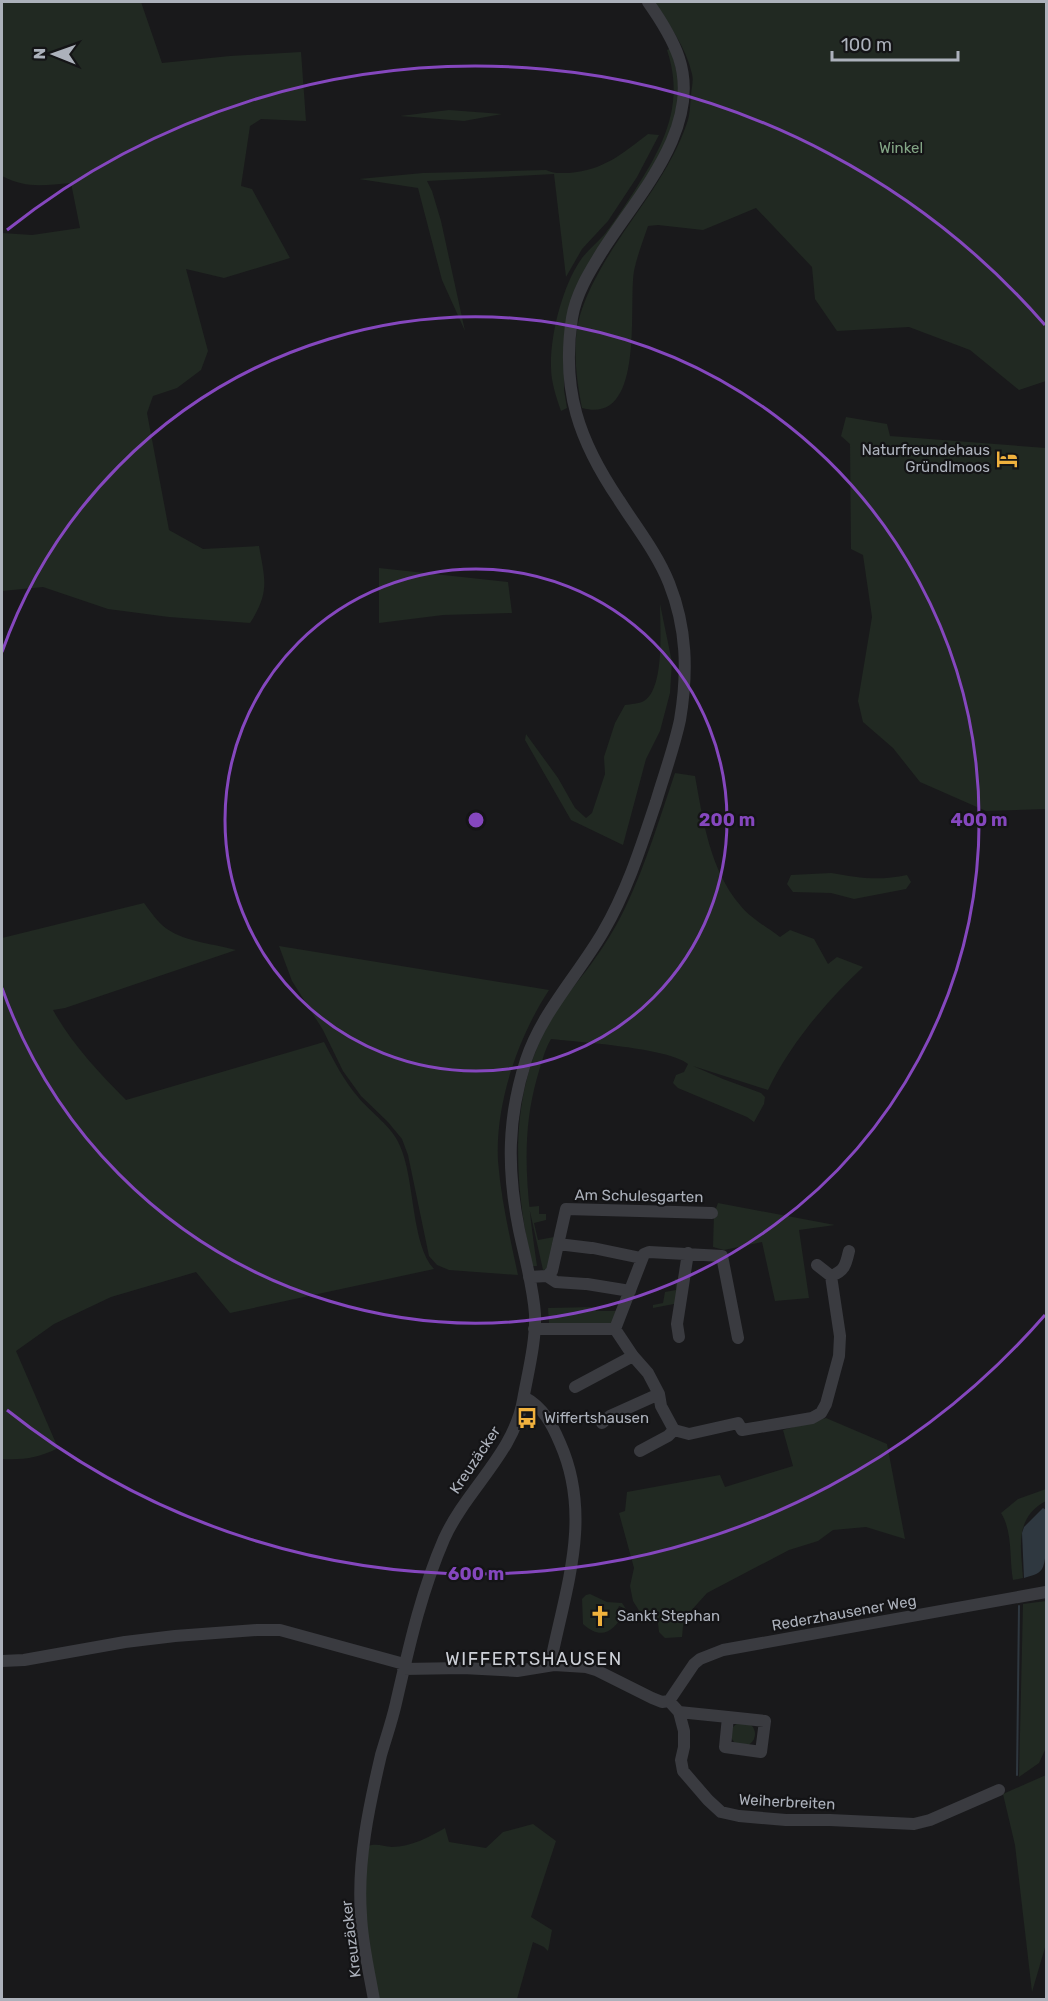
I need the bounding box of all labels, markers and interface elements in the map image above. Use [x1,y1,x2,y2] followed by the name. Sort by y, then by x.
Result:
[24,24,84,84] north arrow
[832,24,958,62] scale bar
[841,34,892,56] text: 100 m
[30,48,49,60] text: N
[879,139,923,157] park label: Winkel
[862,441,990,476] place label: Naturfreundehaus Gründlmoos
[995,447,1019,471] hotel icon: Naturfreundehaus Gründlmoos
[699,809,755,831] text: 200 m
[950,809,1008,831] text: 400 m
[466,810,486,830] centre of rings
[574,1186,704,1206] street label: Am Schulesgarten
[515,1406,539,1430] bus stop icon: Wiffertshausen
[544,1409,649,1427] place label: Wiffertshausen
[446,1423,504,1497] street label: Kreuzäcker
[448,1563,504,1585] text: 600 m
[770,1591,918,1635] street label: Rederzhausener Weg
[588,1604,612,1628] church icon: Sankt Stephan
[617,1607,720,1625] place label: Sankt Stephan
[445,1648,623,1670] district label: WIFFERTSHAUSEN
[738,1790,836,1814] street label: Weiherbreiten
[337,1899,365,1979] street label: Kreuzäcker

